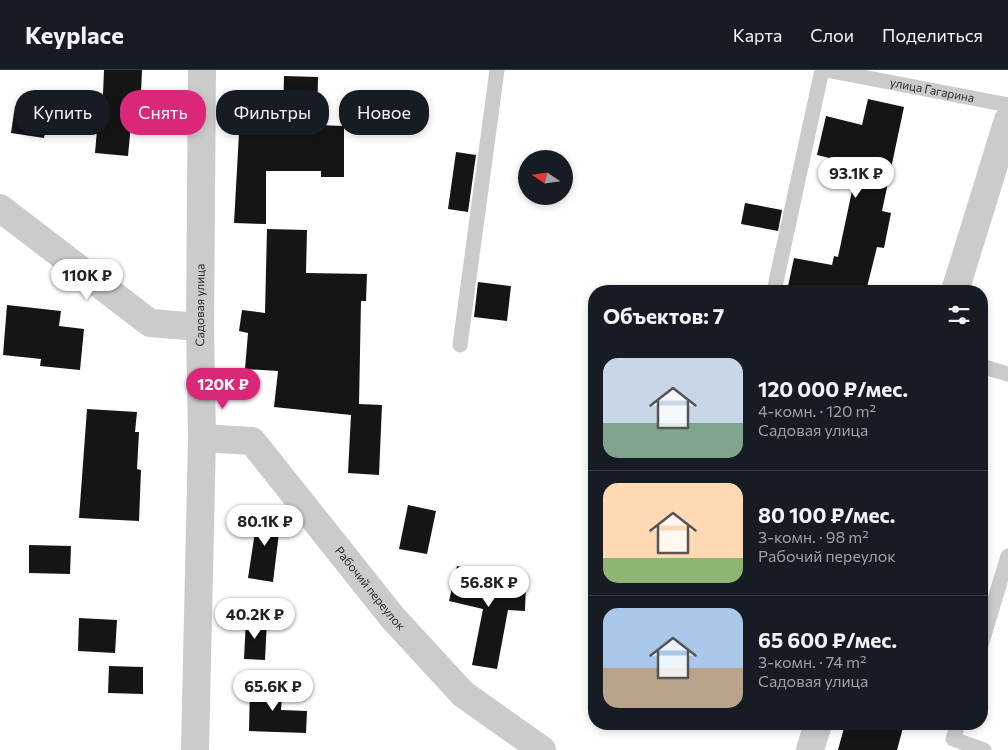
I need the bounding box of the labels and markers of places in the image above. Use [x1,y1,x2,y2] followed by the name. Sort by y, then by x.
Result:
[810,156,902,199] pin: 93.1K ₽
[46,258,128,301] pin: 110K ₽
[182,368,264,410] pin: 120K ₽
[219,504,311,547] pin: 80.1K ₽
[443,566,535,608] pin: 56.8K ₽
[209,598,301,640] pin: 40.2K ₽
[227,670,319,712] pin: 65.6K ₽

